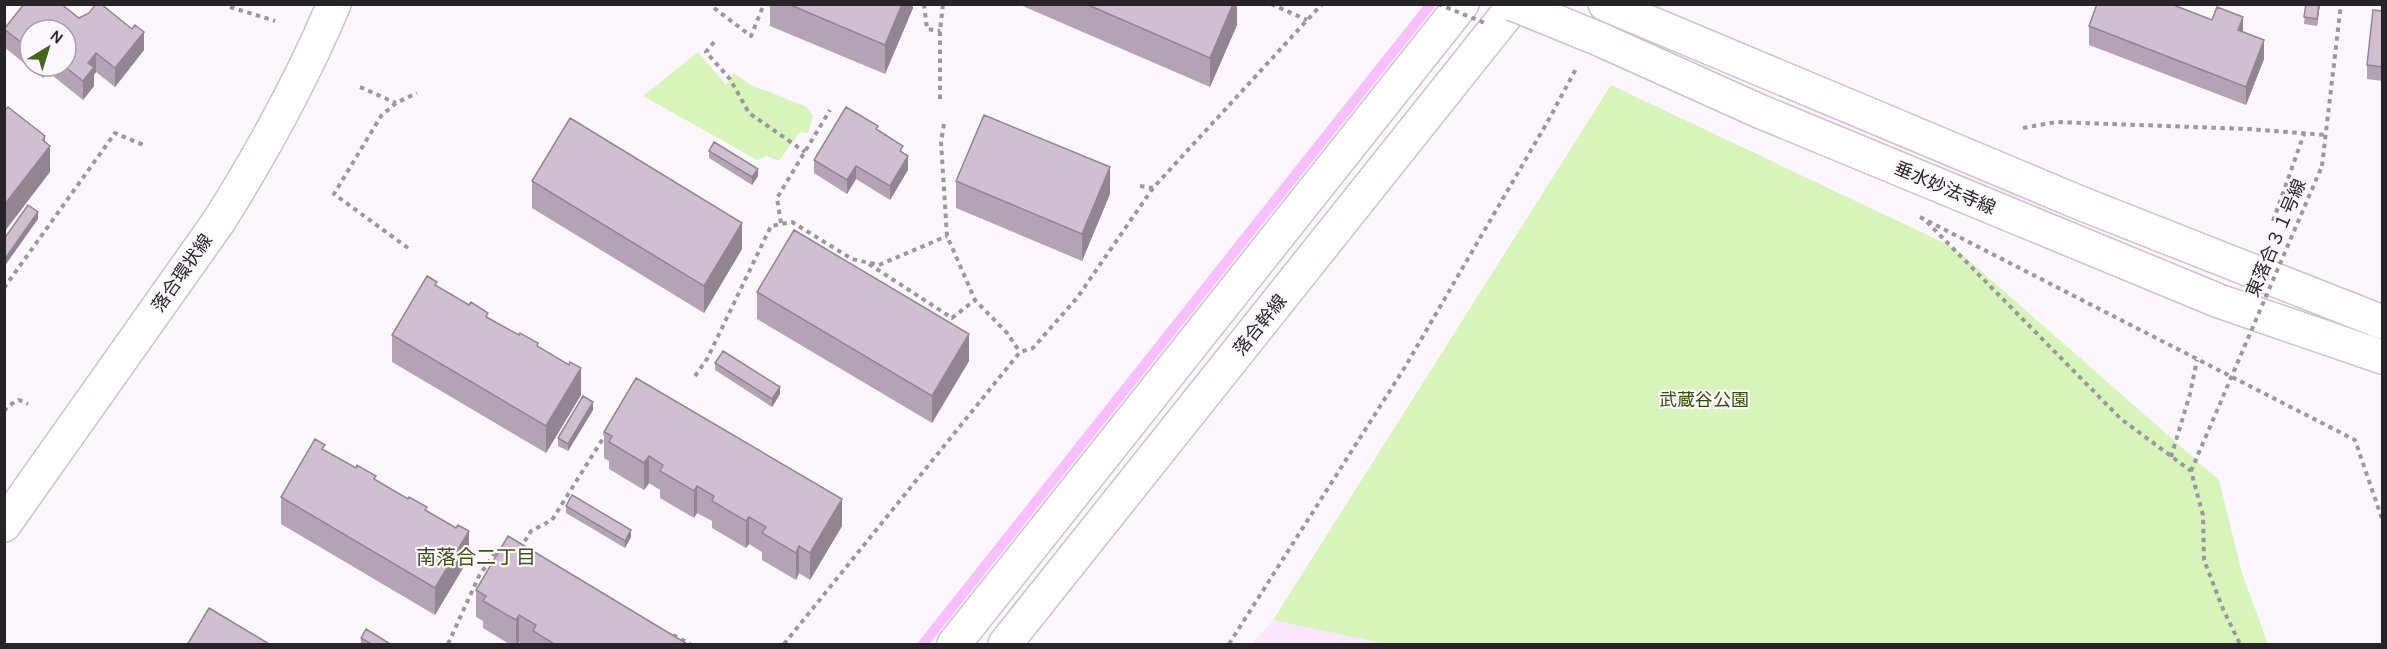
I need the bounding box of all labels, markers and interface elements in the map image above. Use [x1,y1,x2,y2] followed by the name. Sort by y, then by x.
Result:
[18,18,78,78] north arrow
[47,26,67,48] text: N
[1891,157,1999,219] street label: 垂水妙法寺線
[2241,176,2311,300] street label: 東落合３１号線
[147,230,217,316] street label: 落合環状線
[1229,290,1291,360] street label: 落合幹線
[1659,389,1749,411] park label: 武蔵谷公園
[416,546,536,569] district label: 南落合二丁目

